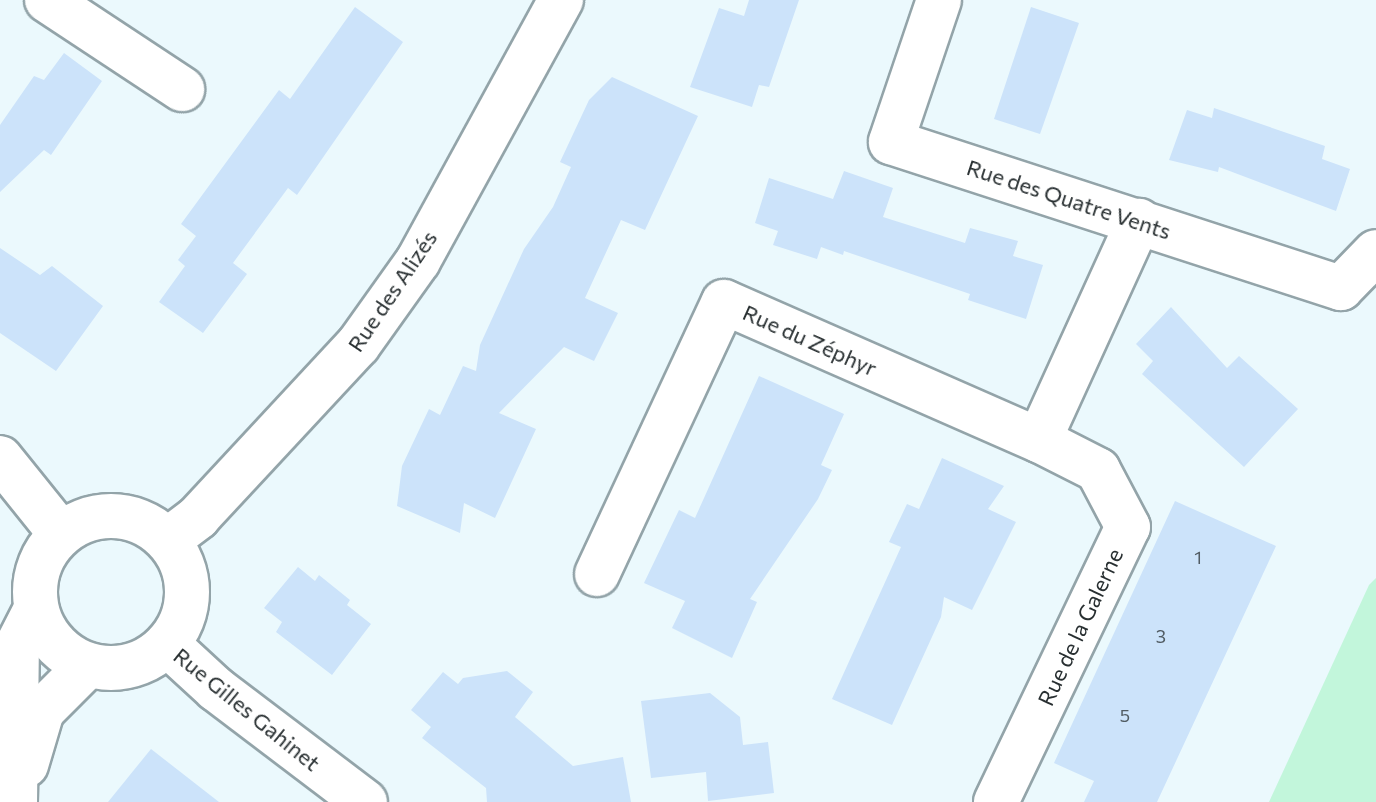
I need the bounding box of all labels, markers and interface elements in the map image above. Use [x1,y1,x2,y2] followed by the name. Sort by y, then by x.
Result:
[964,154,1174,244] street label: Rue des Quatre Vents
[342,226,442,356] street label: Rue des Alizés
[739,299,881,381] street label: Rue du Zéphyr
[1032,544,1128,710] street label: Rue de la Galerne
[1194,546,1202,568] house number: 1
[1156,625,1166,647] house number: 3
[169,642,325,776] street label: Rue Gilles Gahinet
[1120,704,1130,726] house number: 5

